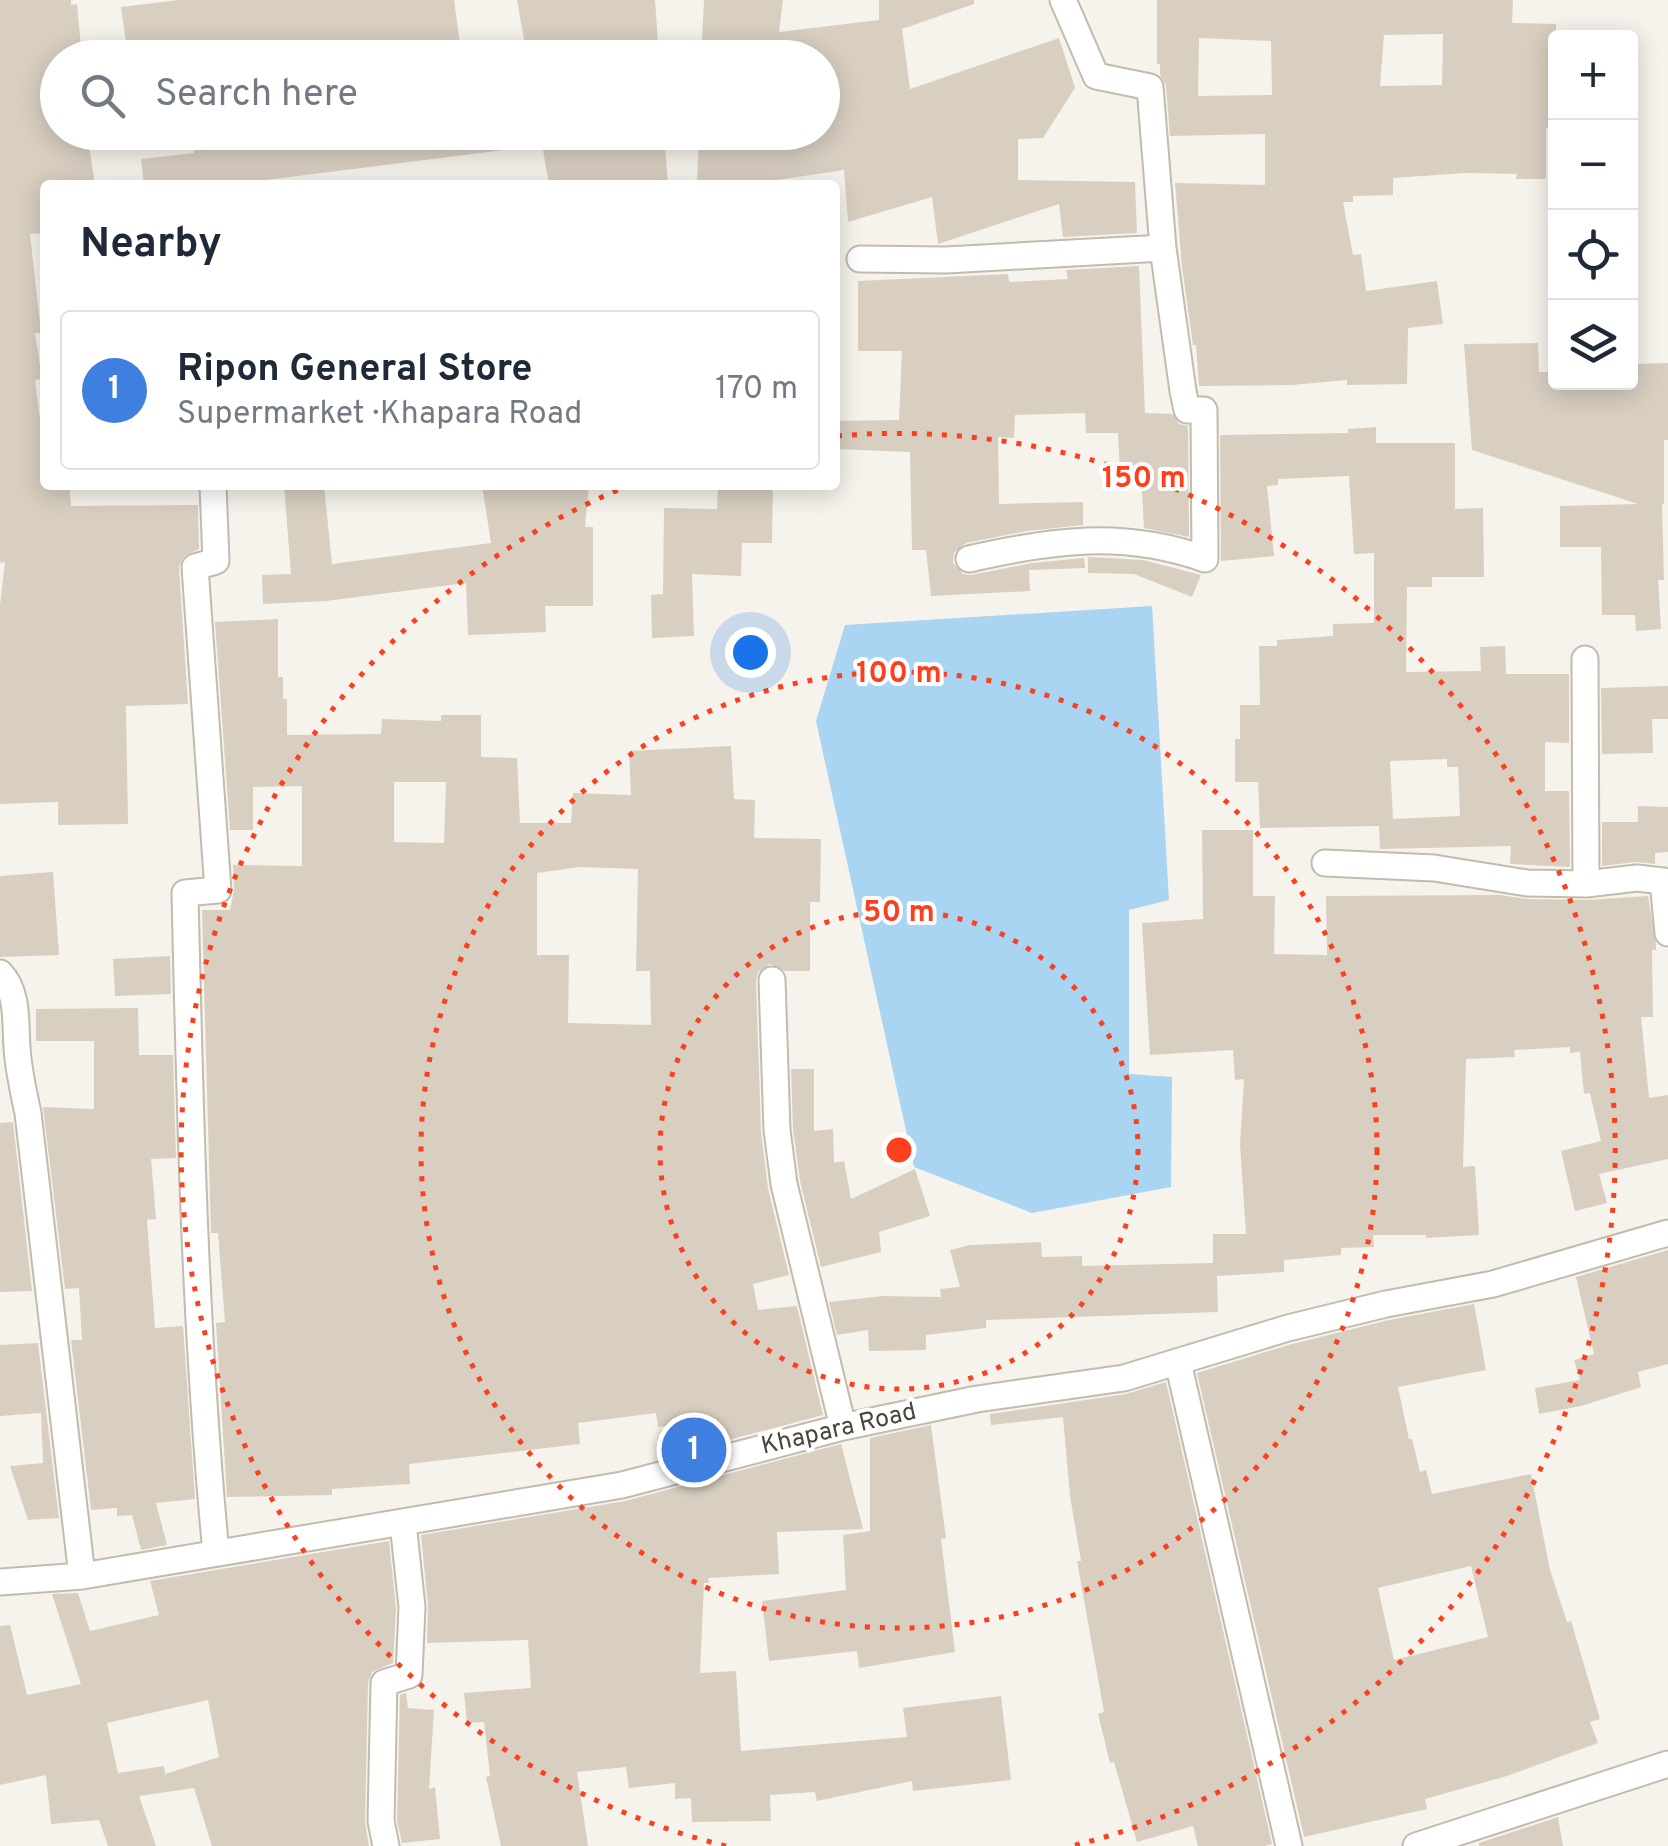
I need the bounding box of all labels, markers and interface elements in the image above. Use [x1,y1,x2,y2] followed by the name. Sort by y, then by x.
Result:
[1548,30,1638,390] map controls
[1548,30,1638,120] button: +
[40,40,840,150] search box
[75,68,130,123] icon: search
[155,71,358,120] text: Search here
[1548,120,1638,210] button: −
[1548,210,1638,300] button: locate
[80,219,222,272] text: Nearby
[1548,300,1638,390] button: layers
[177,346,532,395] text: Ripon General Store
[108,370,121,410] text: 1
[715,370,798,410] text: 170 m
[177,395,582,435] text: Supermarket · Khapara Road
[1102,461,1186,498] text: 150 m
[725,627,776,678] your location
[856,656,942,693] text: 100 m
[863,895,935,932] text: 50 m
[881,1132,917,1168] centre of rings
[758,1397,920,1463] street label: Khapara Road
[662,1412,726,1488] pin: 1

